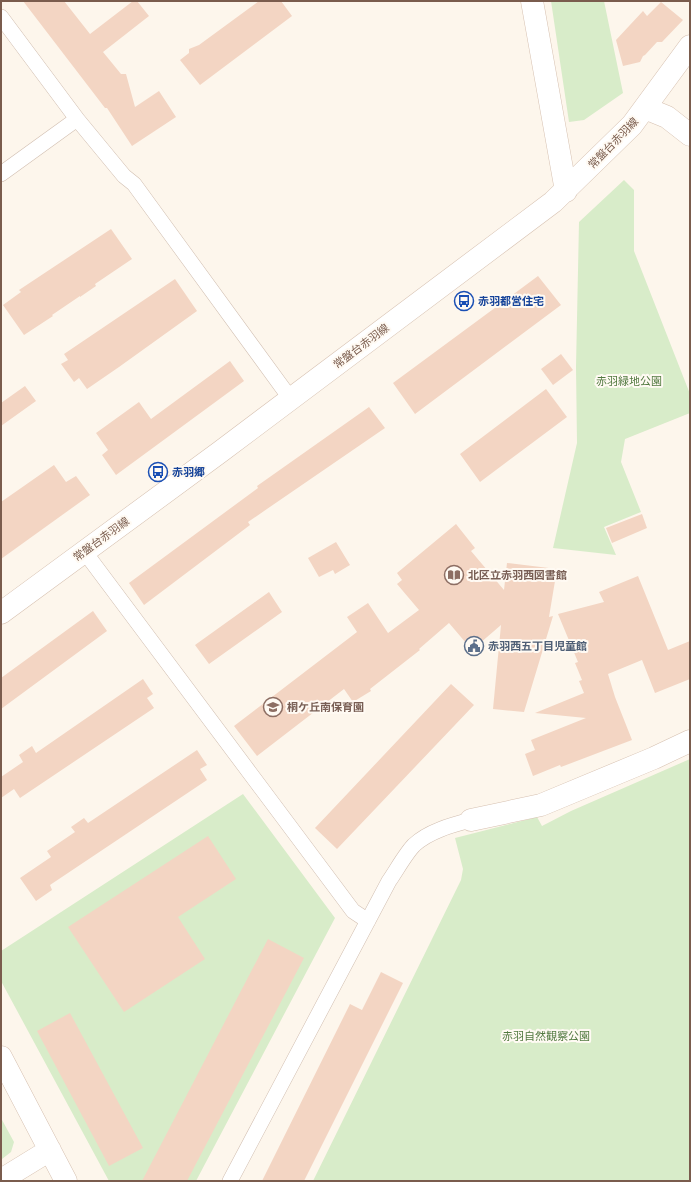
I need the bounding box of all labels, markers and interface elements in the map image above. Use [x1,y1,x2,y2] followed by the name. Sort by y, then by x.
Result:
[586,115,640,171] street label: 常盤台赤羽線
[453,290,475,312] bus stop icon: 赤羽都営住宅
[478,295,544,307] place label: 赤羽都営住宅
[331,321,391,371] street label: 常盤台赤羽線
[596,375,662,387] park label: 赤羽緑地公園
[147,461,169,483] bus stop icon: 赤羽郷
[172,466,205,478] place label: 赤羽郷
[71,515,131,563] street label: 常盤台赤羽線
[443,564,465,586] library icon: 北区立赤羽西図書館
[468,569,567,581] place label: 北区立赤羽西図書館
[463,635,485,657] public building icon: 赤羽西五丁目児童館
[488,640,587,652] place label: 赤羽西五丁目児童館
[262,696,284,718] school or university icon: 桐ケ丘南保育園
[287,701,364,713] place label: 桐ケ丘南保育園
[502,1030,590,1042] park label: 赤羽自然観察公園

